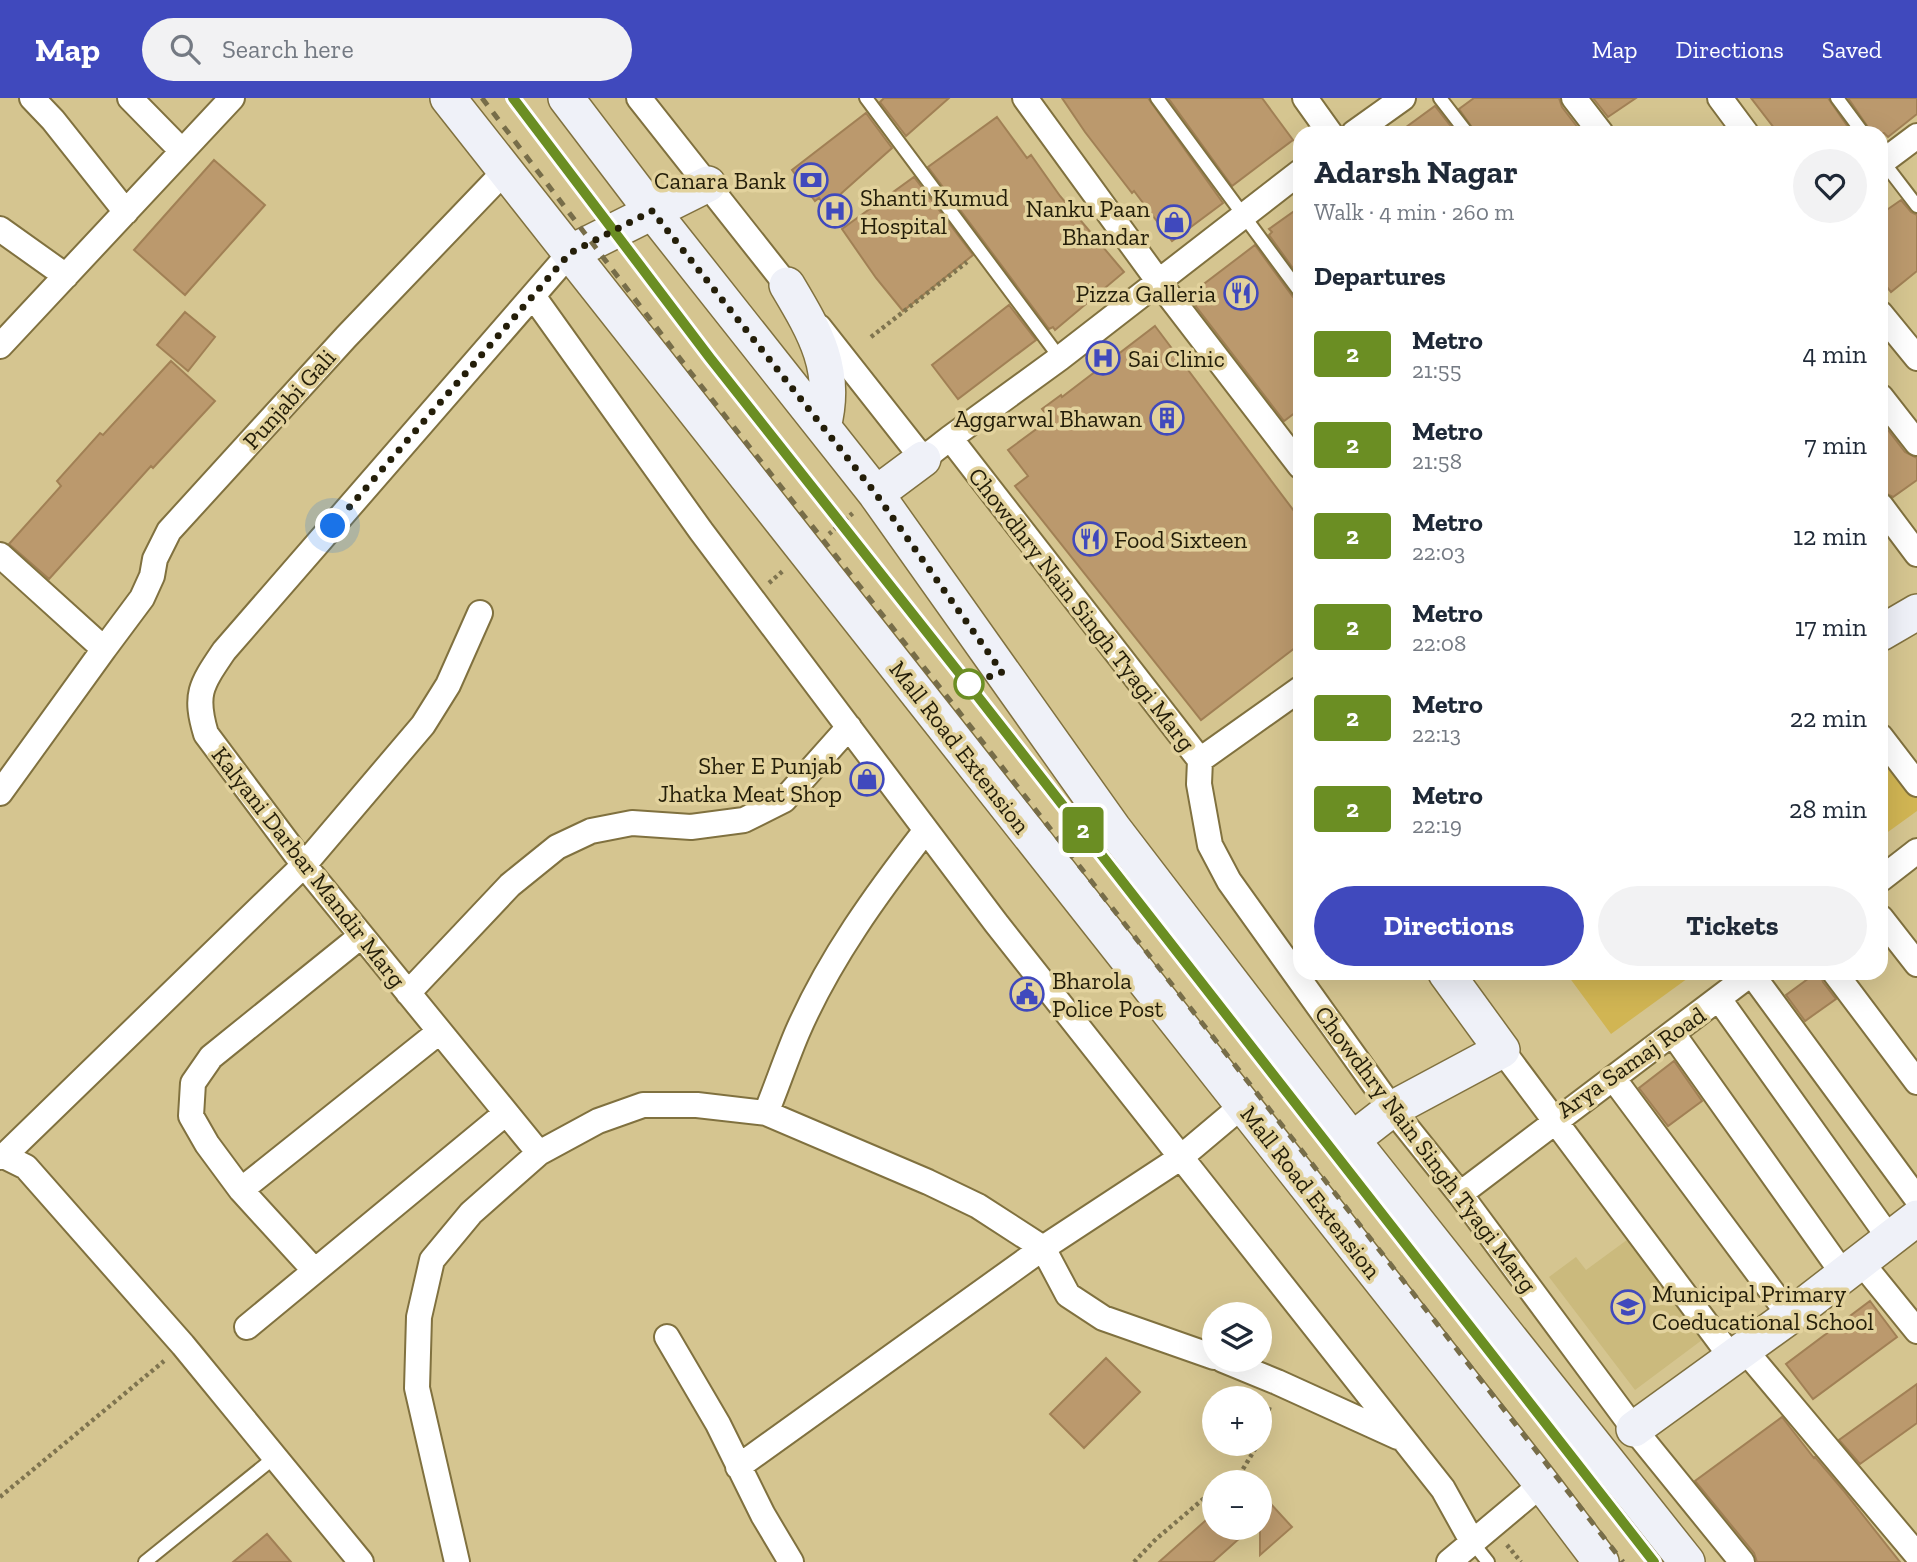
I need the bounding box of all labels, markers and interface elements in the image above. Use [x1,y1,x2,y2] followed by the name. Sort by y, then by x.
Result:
[142,18,632,81] search box
[35,30,100,69] text: Map
[166,30,204,68] icon: search
[222,33,354,65] text: Search here
[1592,35,1638,64] text: Map
[1676,35,1784,64] text: Directions
[1822,35,1882,64] text: Saved
[1793,149,1867,223] button: heart
[1314,152,1518,191] text: Adarsh Nagar
[792,161,830,199] bank icon: Canara Bank
[654,166,787,195] place label: Canara Bank
[860,183,1009,240] place label: Shanti Kumud Hospital
[816,192,854,230] hospital icon: Shanti Kumud Hospital
[1026,194,1150,251] place label: Nanku Paan Bhandar
[1314,198,1514,226] text: Walk · 4 min · 260 m
[1155,203,1193,241] shop icon: Nanku Paan Bhandar
[1314,260,1446,292] text: Departures
[1222,274,1260,312] restaurant icon: Pizza Galleria
[1076,279,1216,308] place label: Pizza Galleria
[1412,324,1483,356] text: Metro
[1802,338,1867,370] text: 4 min
[1084,339,1122,377] hospital icon: Sai Clinic
[1346,339,1359,368] text: 2
[236,343,342,455] street label: Punjabi Gali
[1128,344,1225,373] place label: Sai Clinic
[1412,356,1461,384] text: 21:55
[1148,399,1186,437] building icon: Aggarwal Bhawan
[954,404,1142,433] place label: Aggarwal Bhawan
[1412,415,1483,447] text: Metro
[1804,429,1867,461] text: 7 min
[1346,430,1359,459] text: 2
[1412,447,1462,475] text: 21:58
[962,462,1202,756] street label: Chowdhry Nain Singh Tyagi Marg
[1412,506,1483,538] text: Metro
[315,508,350,543] your location
[1071,520,1109,558] restaurant icon: Food Sixteen
[1793,520,1867,552] text: 12 min
[1346,521,1359,550] text: 2
[1114,525,1247,554] place label: Food Sixteen
[1412,538,1465,566] text: 22:03
[1412,597,1483,629] text: Metro
[1795,611,1867,643] text: 17 min
[1346,612,1359,641] text: 2
[1412,629,1466,657] text: 22:08
[883,655,1037,839] street label: Mall Road Extension
[954,669,984,699] unlabelled marker
[1412,688,1483,720] text: Metro
[1790,702,1867,734] text: 22 min
[1346,703,1359,732] text: 2
[1412,720,1461,748] text: 22:13
[206,741,412,993] street label: Kalyani Darbar Mandir Marg
[658,751,842,808] place label: Sher E Punjab Jhatka Meat Shop
[848,760,886,798] shop icon: Sher E Punjab Jhatka Meat Shop
[1412,779,1483,811] text: Metro
[1789,793,1867,825] text: 28 min
[1346,794,1359,823] text: 2
[1060,807,1106,853] line badge: 2
[1412,811,1462,839] text: 22:19
[1077,815,1089,844] text: 2
[1314,886,1584,966] button: Directions
[1598,886,1867,966] button: Tickets
[1052,966,1164,1023] place label: Bharola Police Post
[1008,975,1046,1013] public building icon: Bharola Police Post
[1309,1000,1543,1298] street label: Chowdhry Nain Singh Tyagi Marg
[1551,1000,1711,1124] street label: Arya Samaj Road
[1234,1100,1388,1284] street label: Mall Road Extension
[1652,1279,1874,1336] place label: Municipal Primary Coeducational School
[1609,1288,1647,1326] school or university icon: Municipal Primary Coeducational School
[1202,1302,1272,1540] map controls
[1202,1302,1272,1372] button: layers
[1202,1386,1272,1456] button: +
[1202,1470,1272,1540] button: −

